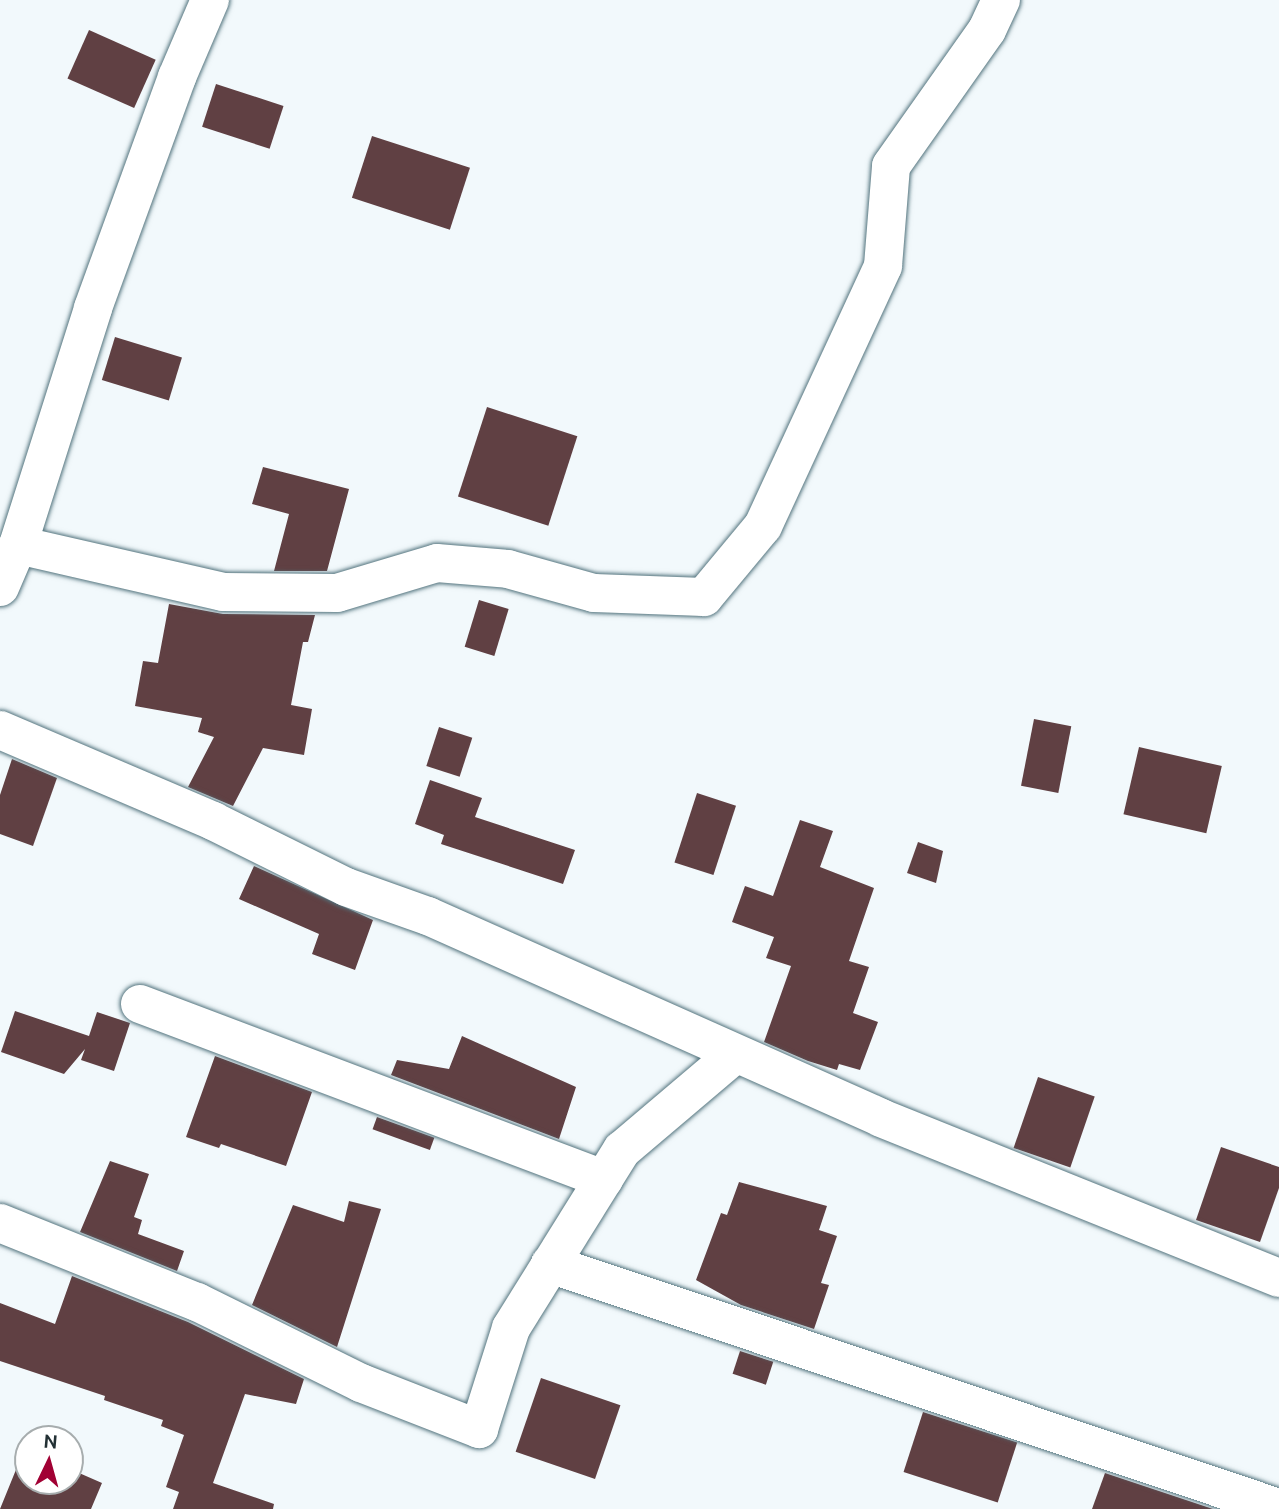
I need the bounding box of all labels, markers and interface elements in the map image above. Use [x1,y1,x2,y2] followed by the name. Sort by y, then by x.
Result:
[14,1425,84,1495] north arrow
[43,1429,59,1453] text: N

